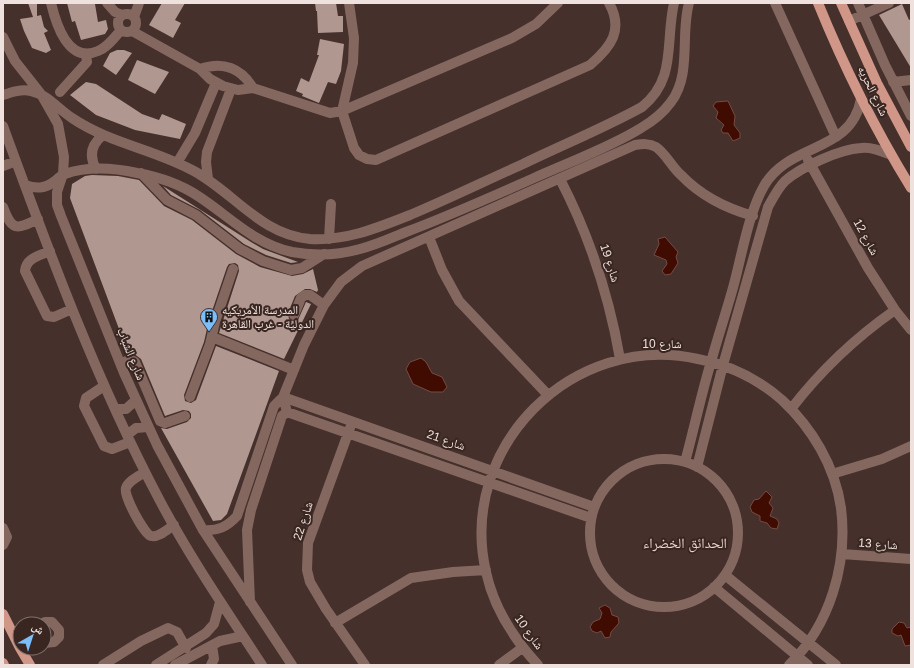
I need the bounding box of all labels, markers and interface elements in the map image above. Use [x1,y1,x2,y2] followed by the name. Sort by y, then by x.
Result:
[854,64,891,119] street label: شارع الحريه
[849,216,882,258] street label: شارع 12
[596,242,623,284] street label: شارع 19
[222,303,314,331] place label: المدرسة الأمريكيه الدولية - غرب القاهرة
[199,307,219,332] building icon: المدرسة الأمريكيه الدولية - غرب القاهرة
[113,326,148,383] street label: شارع الشباب
[642,337,682,352] street label: شارع 10
[425,427,467,454] street label: شارع 21
[290,500,317,542] street label: شارع 22
[643,535,727,553] district label: الحدائق الخضراء
[858,536,898,553] street label: شارع 13
[511,612,546,653] street label: شارع 10
[12,616,52,656] north arrow
[29,620,47,638] text: ش

